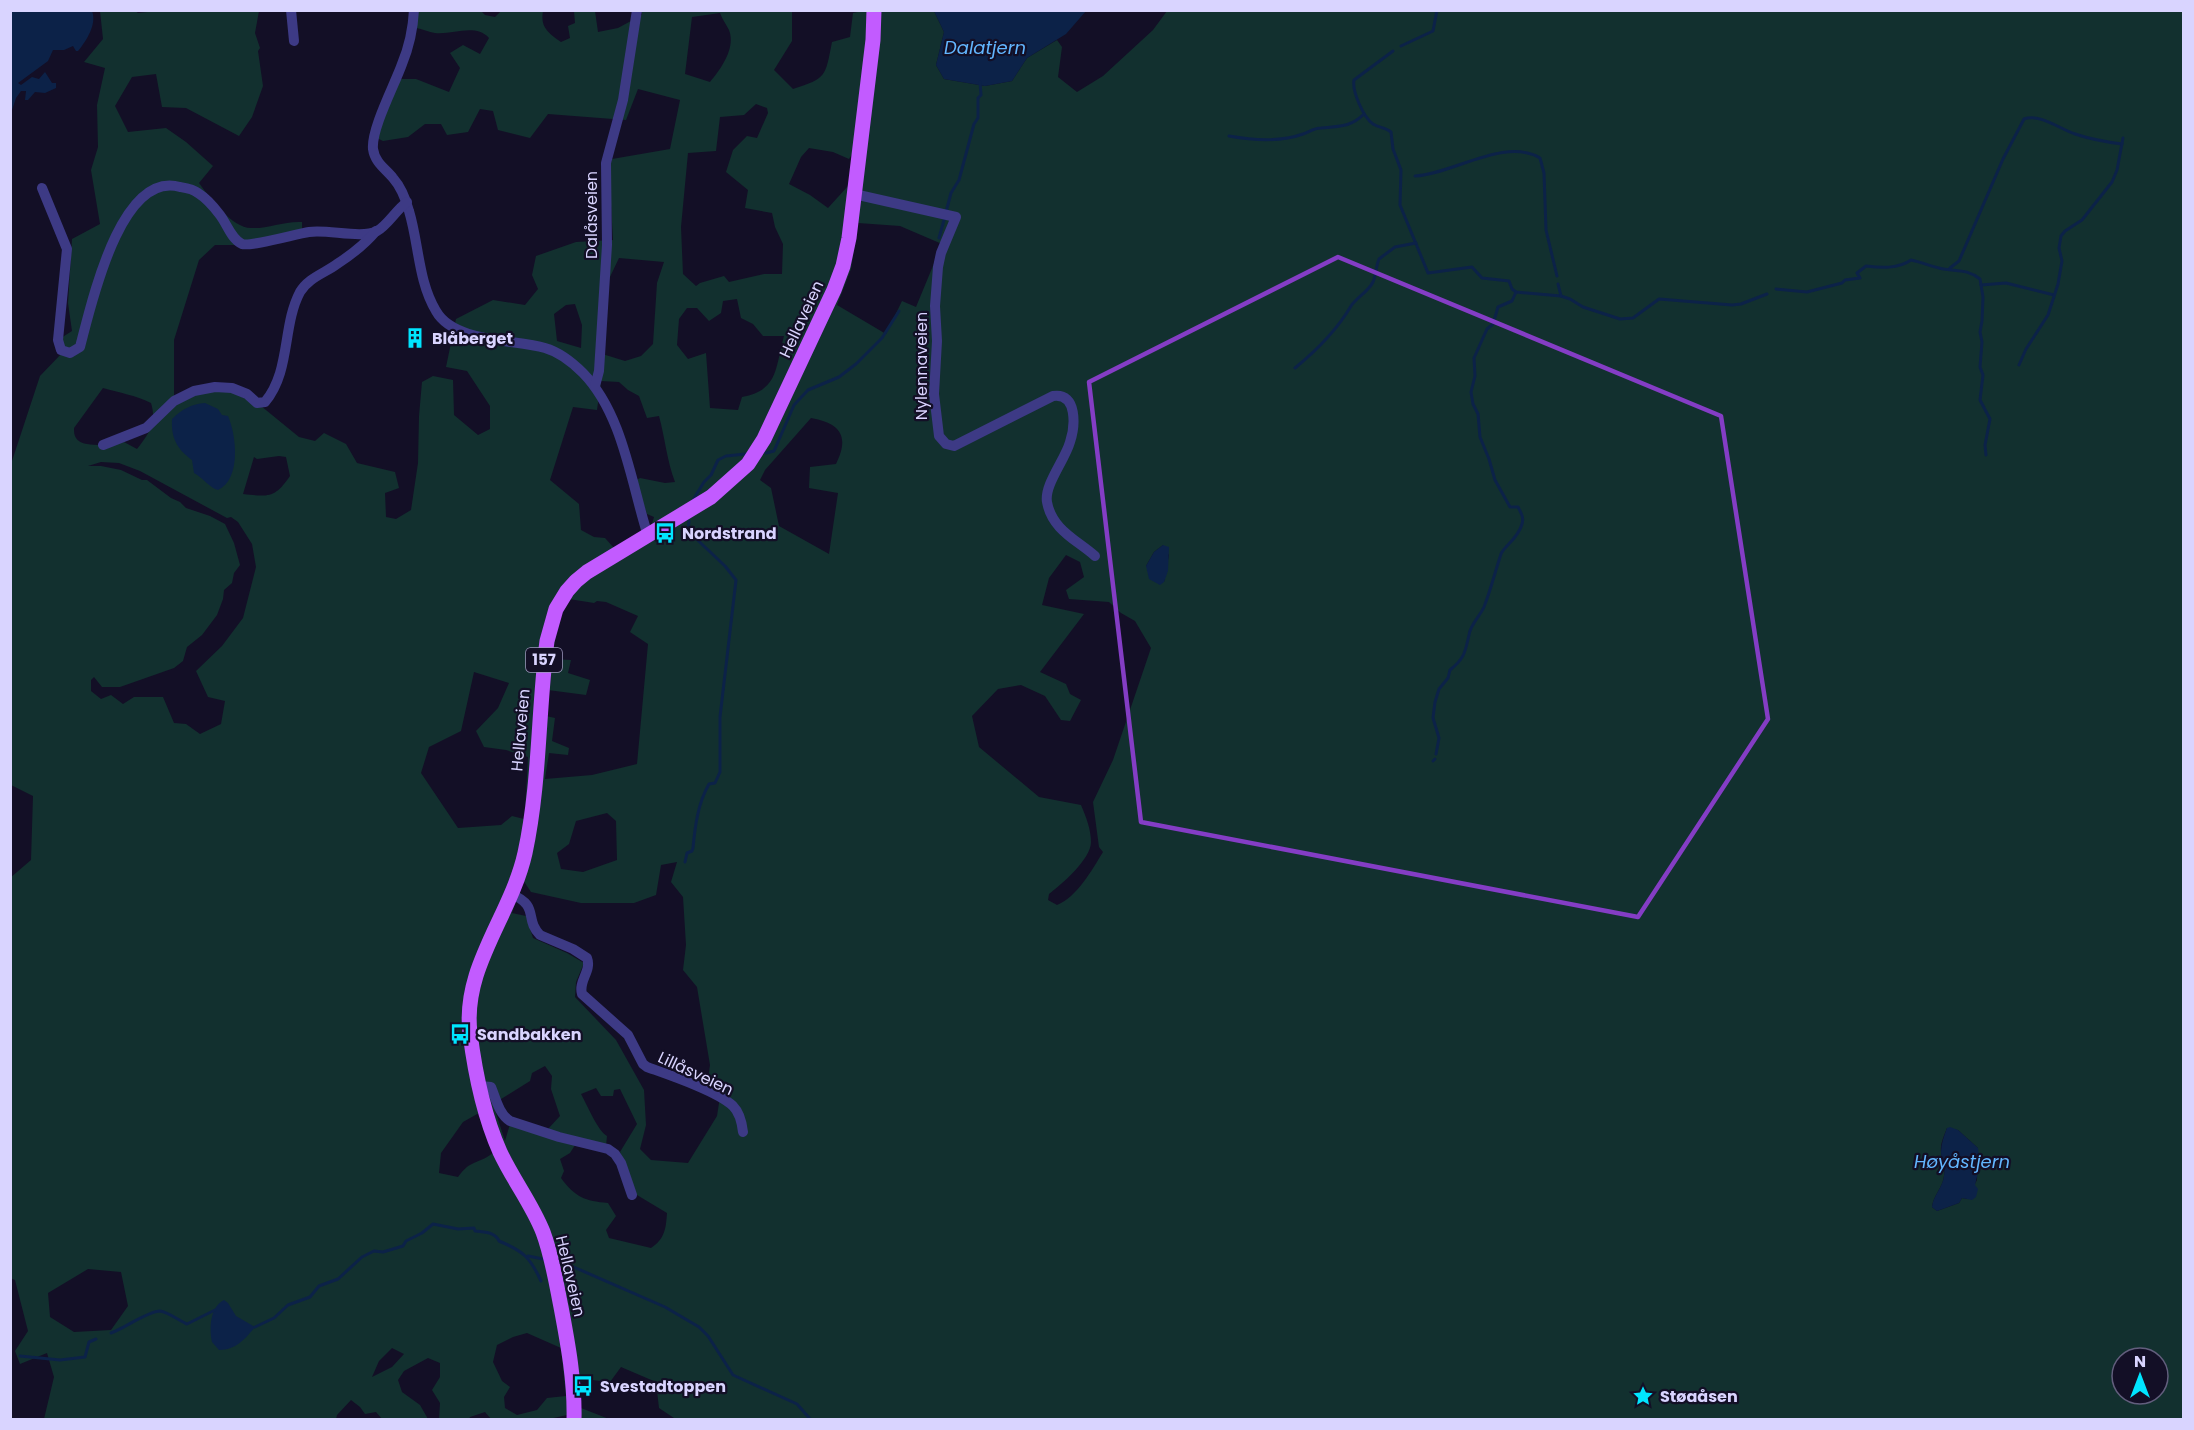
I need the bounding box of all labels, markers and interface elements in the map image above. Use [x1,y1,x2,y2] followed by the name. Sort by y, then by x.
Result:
[944,35,1026,60] water label: Dalatjern
[580,171,603,259] street label: Dalåsveien
[774,277,829,362] street label: Hellaveien
[910,312,933,420] street label: Nylennaveien
[403,326,427,350] building icon: Blåberget
[432,327,513,350] place label: Blåberget
[653,521,677,545] bus stop icon: Nordstrand
[682,522,777,545] place label: Nordstrand
[526,648,562,672] road number: 157
[505,688,536,772] street label: Hellaveien
[448,1022,472,1046] bus stop icon: Sandbakken
[477,1023,582,1046] place label: Sandbakken
[654,1046,737,1101] street label: Lillåsveien
[1914,1149,2010,1174] water label: Høyåstjern
[550,1233,591,1319] street label: Hellaveien
[2110,1346,2170,1406] north arrow
[2134,1350,2146,1373] text: N
[571,1374,595,1398] bus stop icon: Svestadtoppen
[600,1375,726,1398] place label: Svestadtoppen
[1631,1384,1655,1408] place icon: Støaåsen
[1660,1385,1738,1408] place label: Støaåsen

